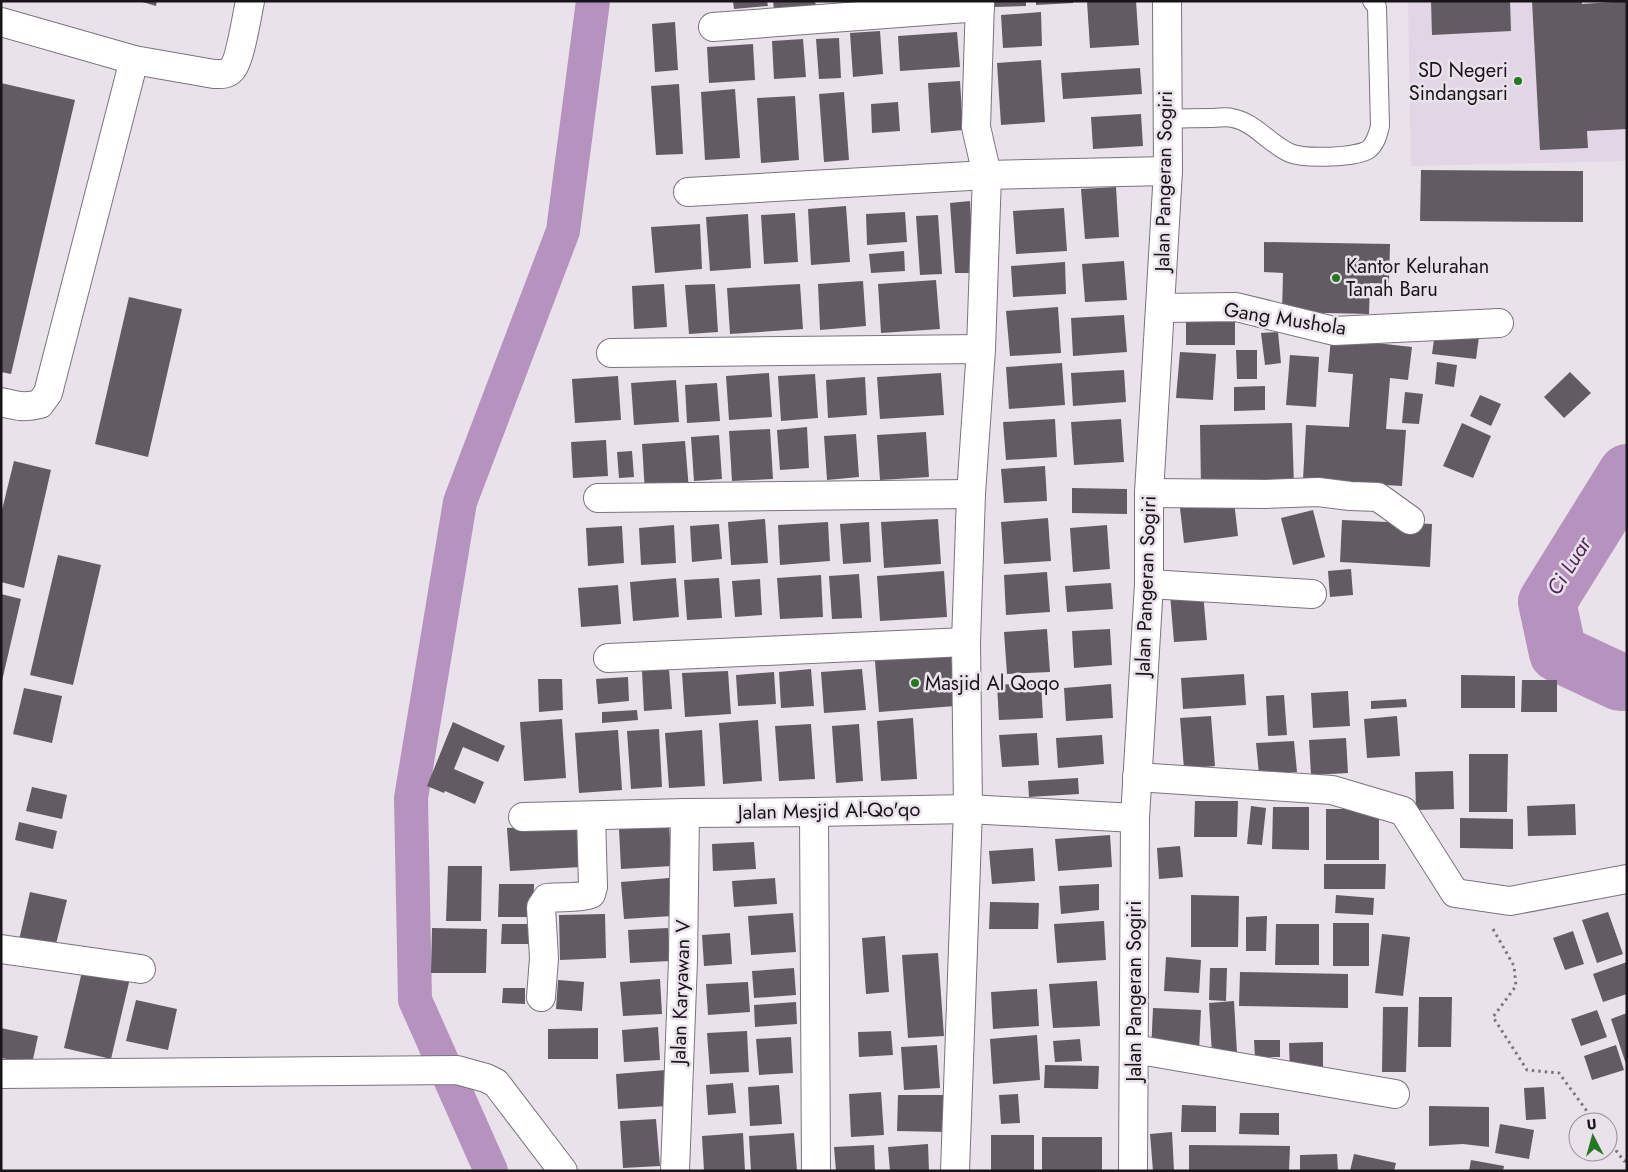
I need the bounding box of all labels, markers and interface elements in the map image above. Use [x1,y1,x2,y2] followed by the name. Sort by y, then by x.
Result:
[1409,56,1508,108] place label: SD Negeri Sindangsari
[1512,75,1524,87] marker: SD Negeri Sindangsari
[1148,90,1180,275] street label: Jalan Pangeran Sogiri
[1346,252,1489,304] place label: Kantor Kelurahan Tanah Baru
[1330,272,1342,284] marker: Kantor Kelurahan Tanah Baru
[1222,295,1348,343] street label: Gang Mushola
[1128,495,1164,680] street label: Jalan Pangeran Sogiri
[1539,530,1599,601] water label: Ci Luar
[925,669,1059,698] place label: Masjid Al Qoqo
[909,677,921,689] marker: Masjid Al Qoqo
[735,795,921,827] street label: Jalan Mesjid Al-Qo'qo
[1120,901,1149,1084] street label: Jalan Pangeran Sogiri
[664,918,698,1068] street label: Jalan Karyawan V
[1568,1112,1618,1162] north arrow
[1586,1114,1598,1135] text: U

